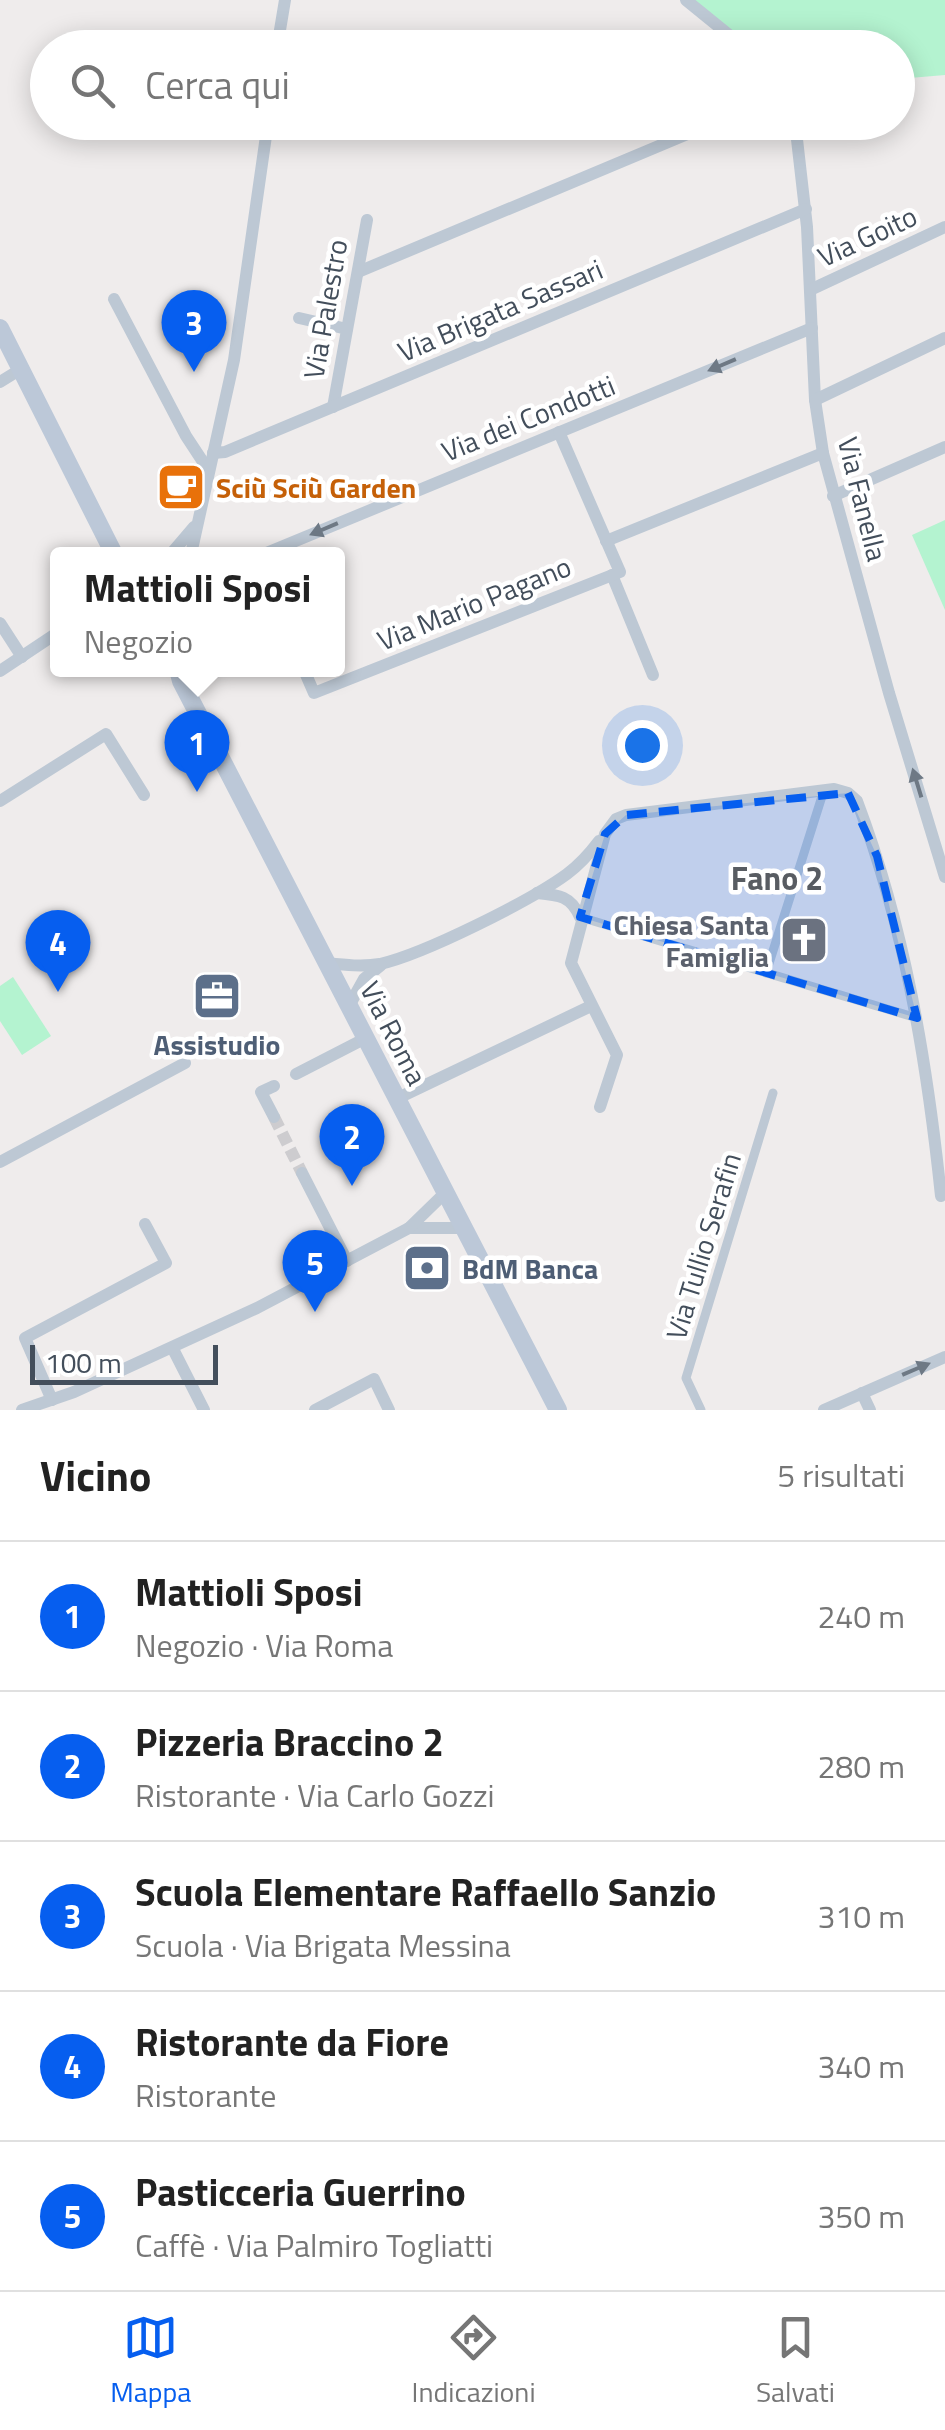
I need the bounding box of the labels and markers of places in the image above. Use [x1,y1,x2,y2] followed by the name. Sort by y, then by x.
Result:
[162,290,226,372] pin: 3
[155,461,207,513] cafe icon: Sciù Sciù Garden
[216,466,416,509] place label: Sciù Sciù Garden
[164,710,230,792] pin: 1
[614,903,769,978] place label: Chiesa Santa Famiglia
[26,910,90,992] pin: 4
[778,914,830,966] church icon: Chiesa Santa Famiglia
[191,970,243,1022] office icon: Assistudio
[154,1023,280,1066] place label: Assistudio
[320,1104,384,1186] pin: 2
[282,1230,348,1312] pin: 5
[401,1242,453,1294] bank icon: BdM Banca
[462,1247,598,1290] place label: BdM Banca

